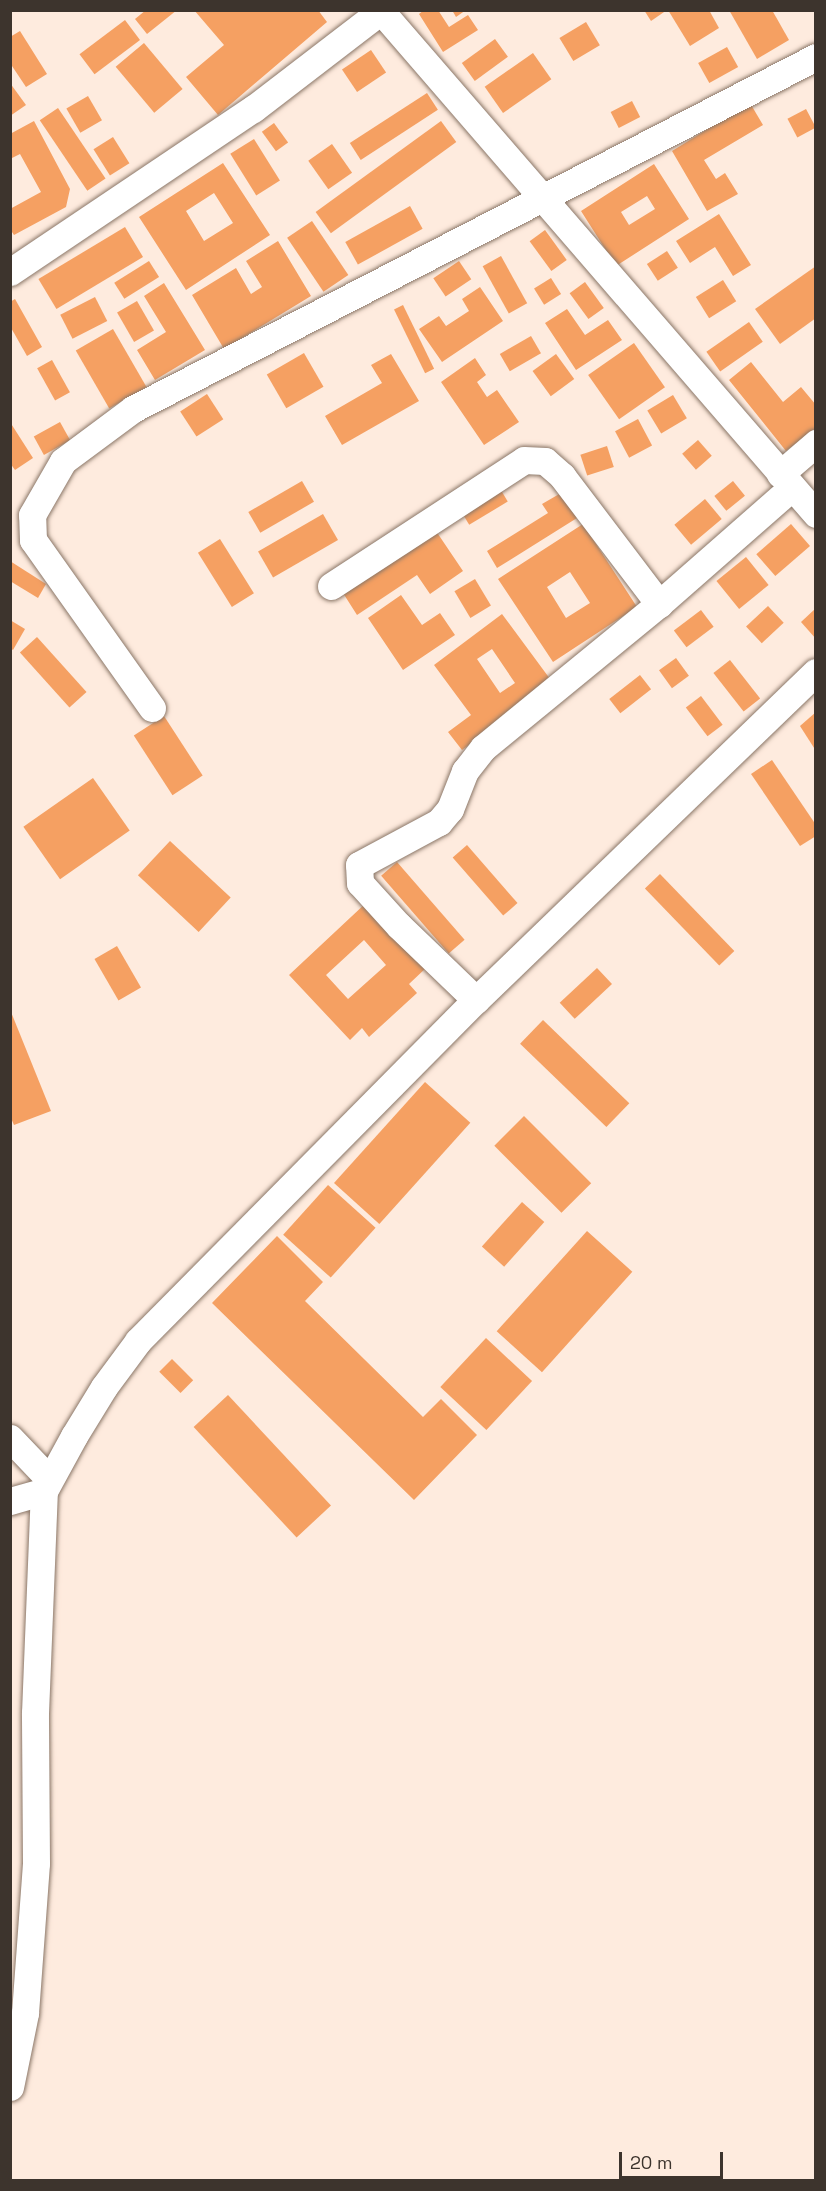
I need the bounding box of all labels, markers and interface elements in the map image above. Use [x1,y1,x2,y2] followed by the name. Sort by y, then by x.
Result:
[622,2140,726,2178] scale bar
[630,2151,673,2174] text: 20 m

